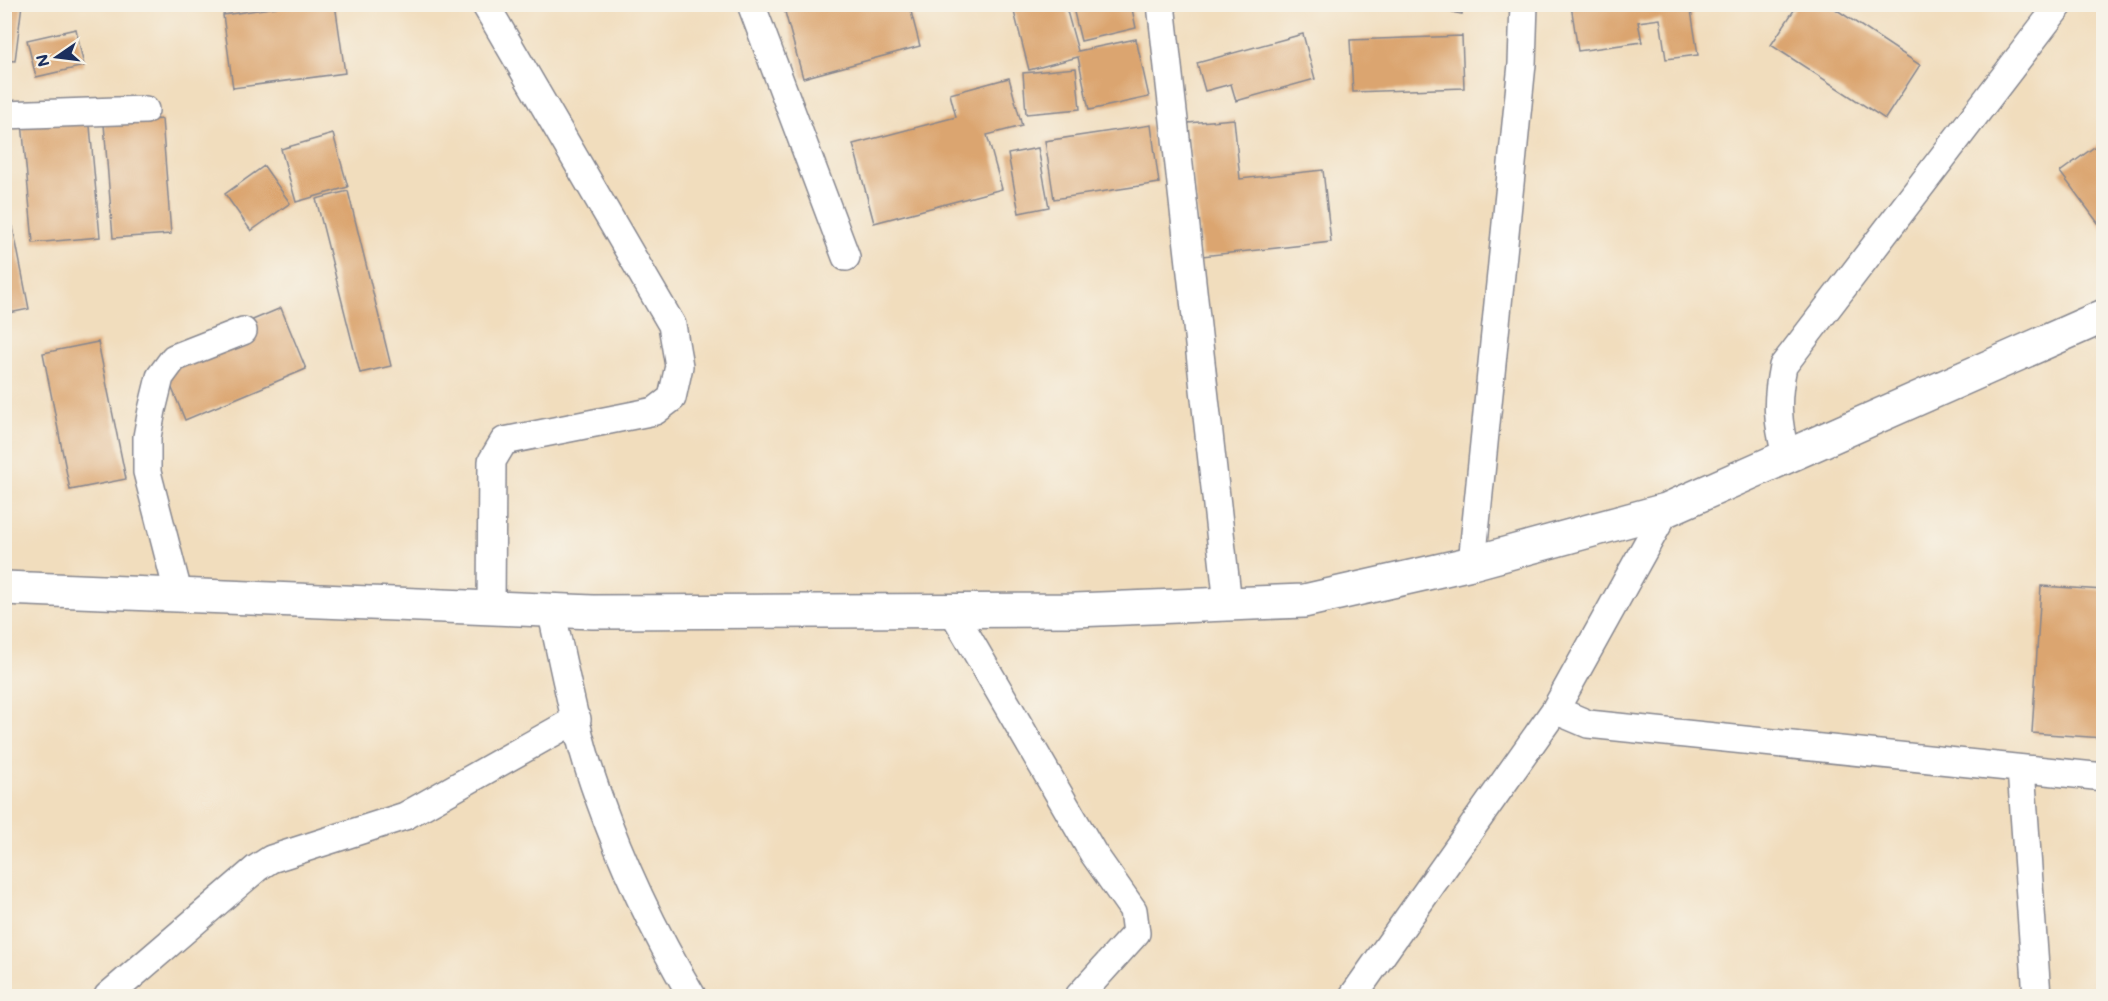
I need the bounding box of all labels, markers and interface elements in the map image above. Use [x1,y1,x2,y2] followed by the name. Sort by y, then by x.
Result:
[27,27,87,87] north arrow
[30,52,54,69] text: N

